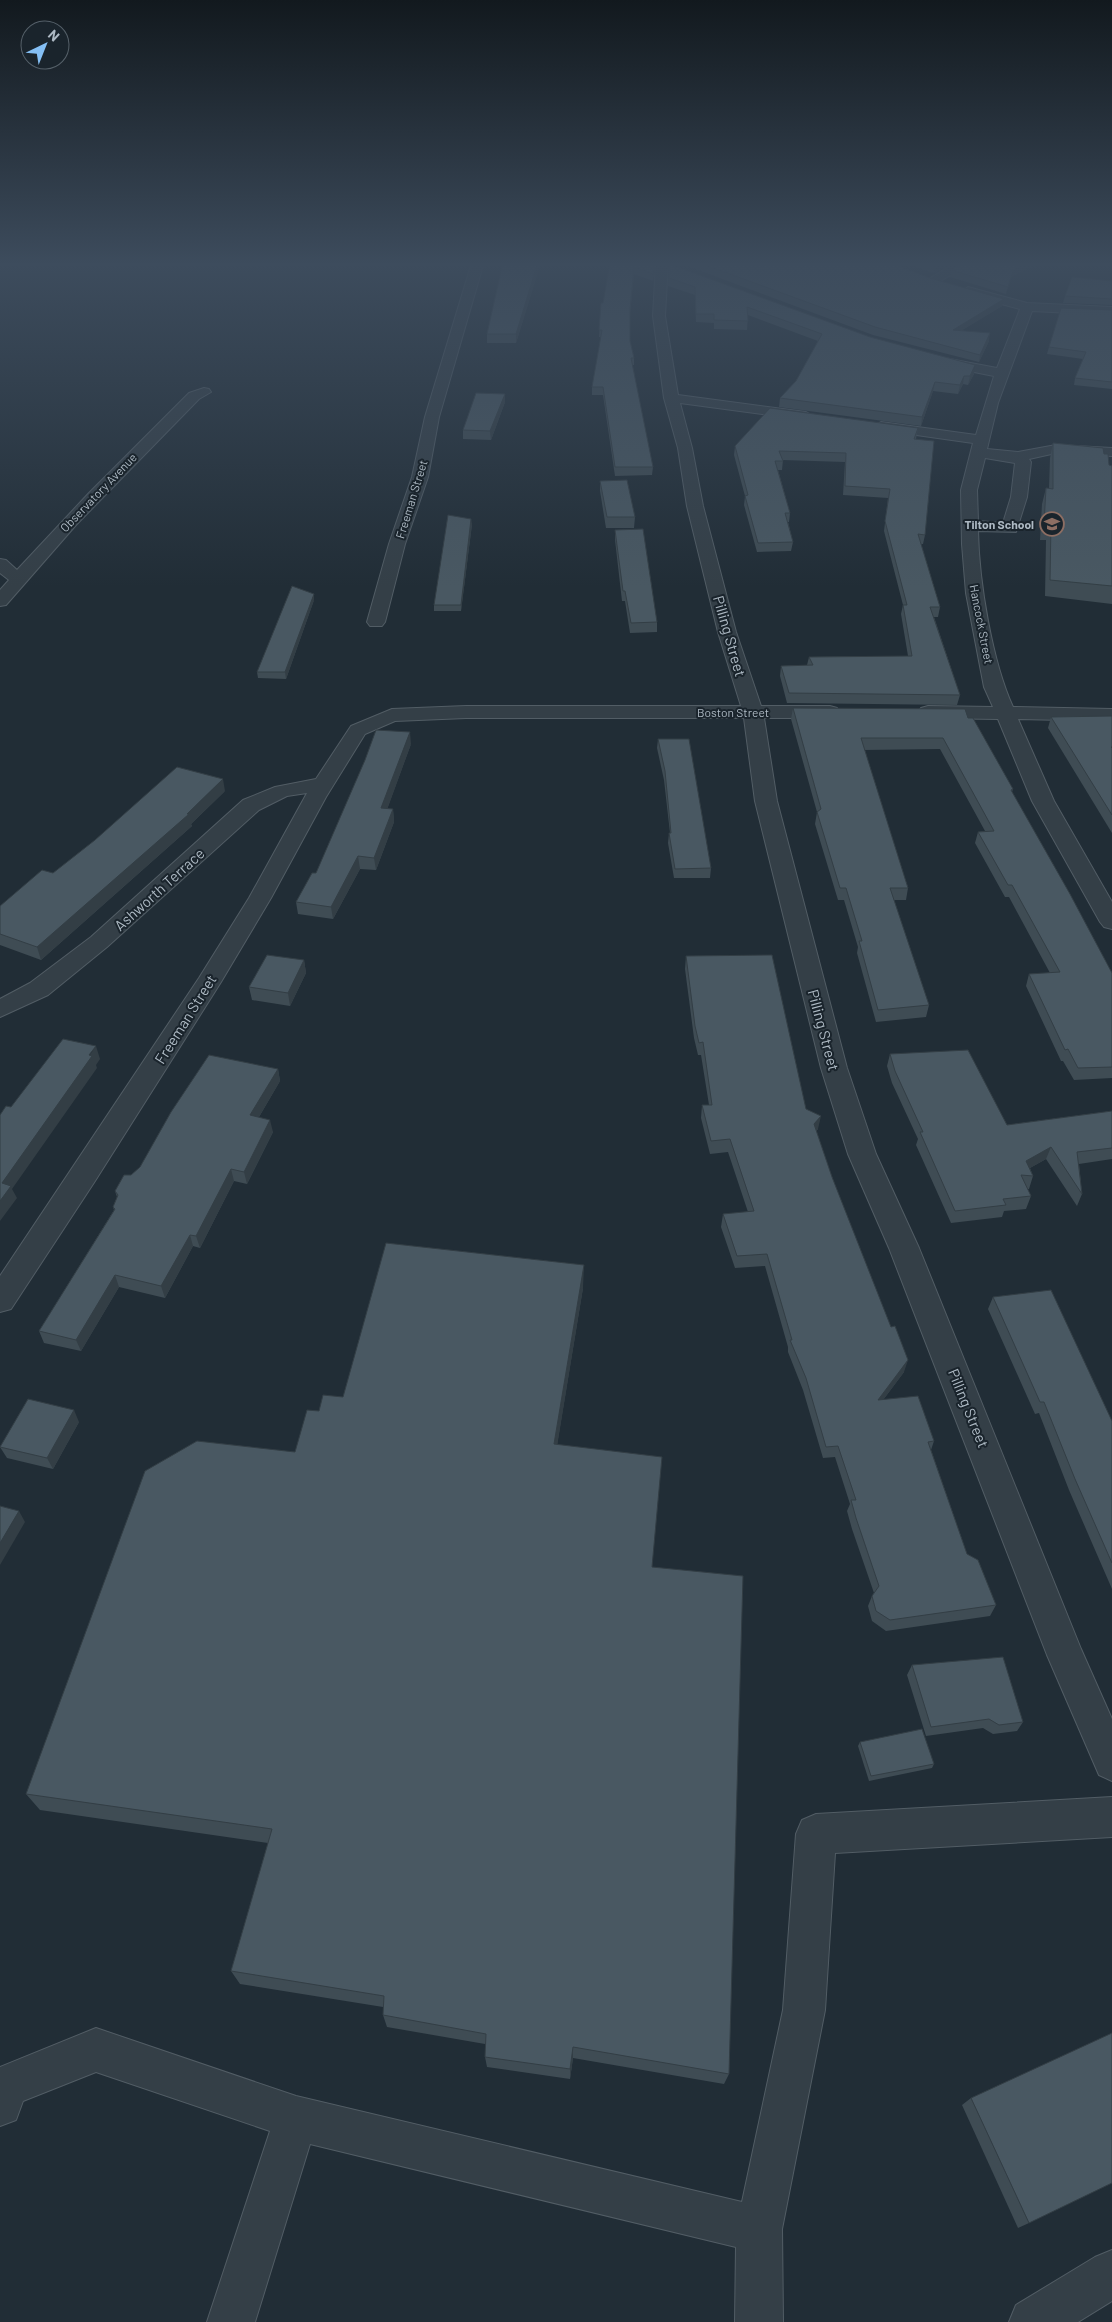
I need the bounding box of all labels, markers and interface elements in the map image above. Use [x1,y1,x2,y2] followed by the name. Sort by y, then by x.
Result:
[20,20,70,70] north arrow
[45,26,63,45] text: N
[57,450,139,534] street label: Observatory Avenue
[392,458,430,540] street label: Freeman Street
[1039,511,1065,537] school or university icon: Tilton School
[965,517,1034,531] place label: Tilton School
[967,583,997,665] street label: Hancock Street
[710,593,750,679] street label: Pilling Street
[697,705,769,719] street label: Boston Street
[110,844,208,934] street label: Ashworth Terrace
[150,971,220,1067] street label: Freeman Street
[805,987,843,1073] street label: Pilling Street
[945,1366,993,1450] street label: Pilling Street

